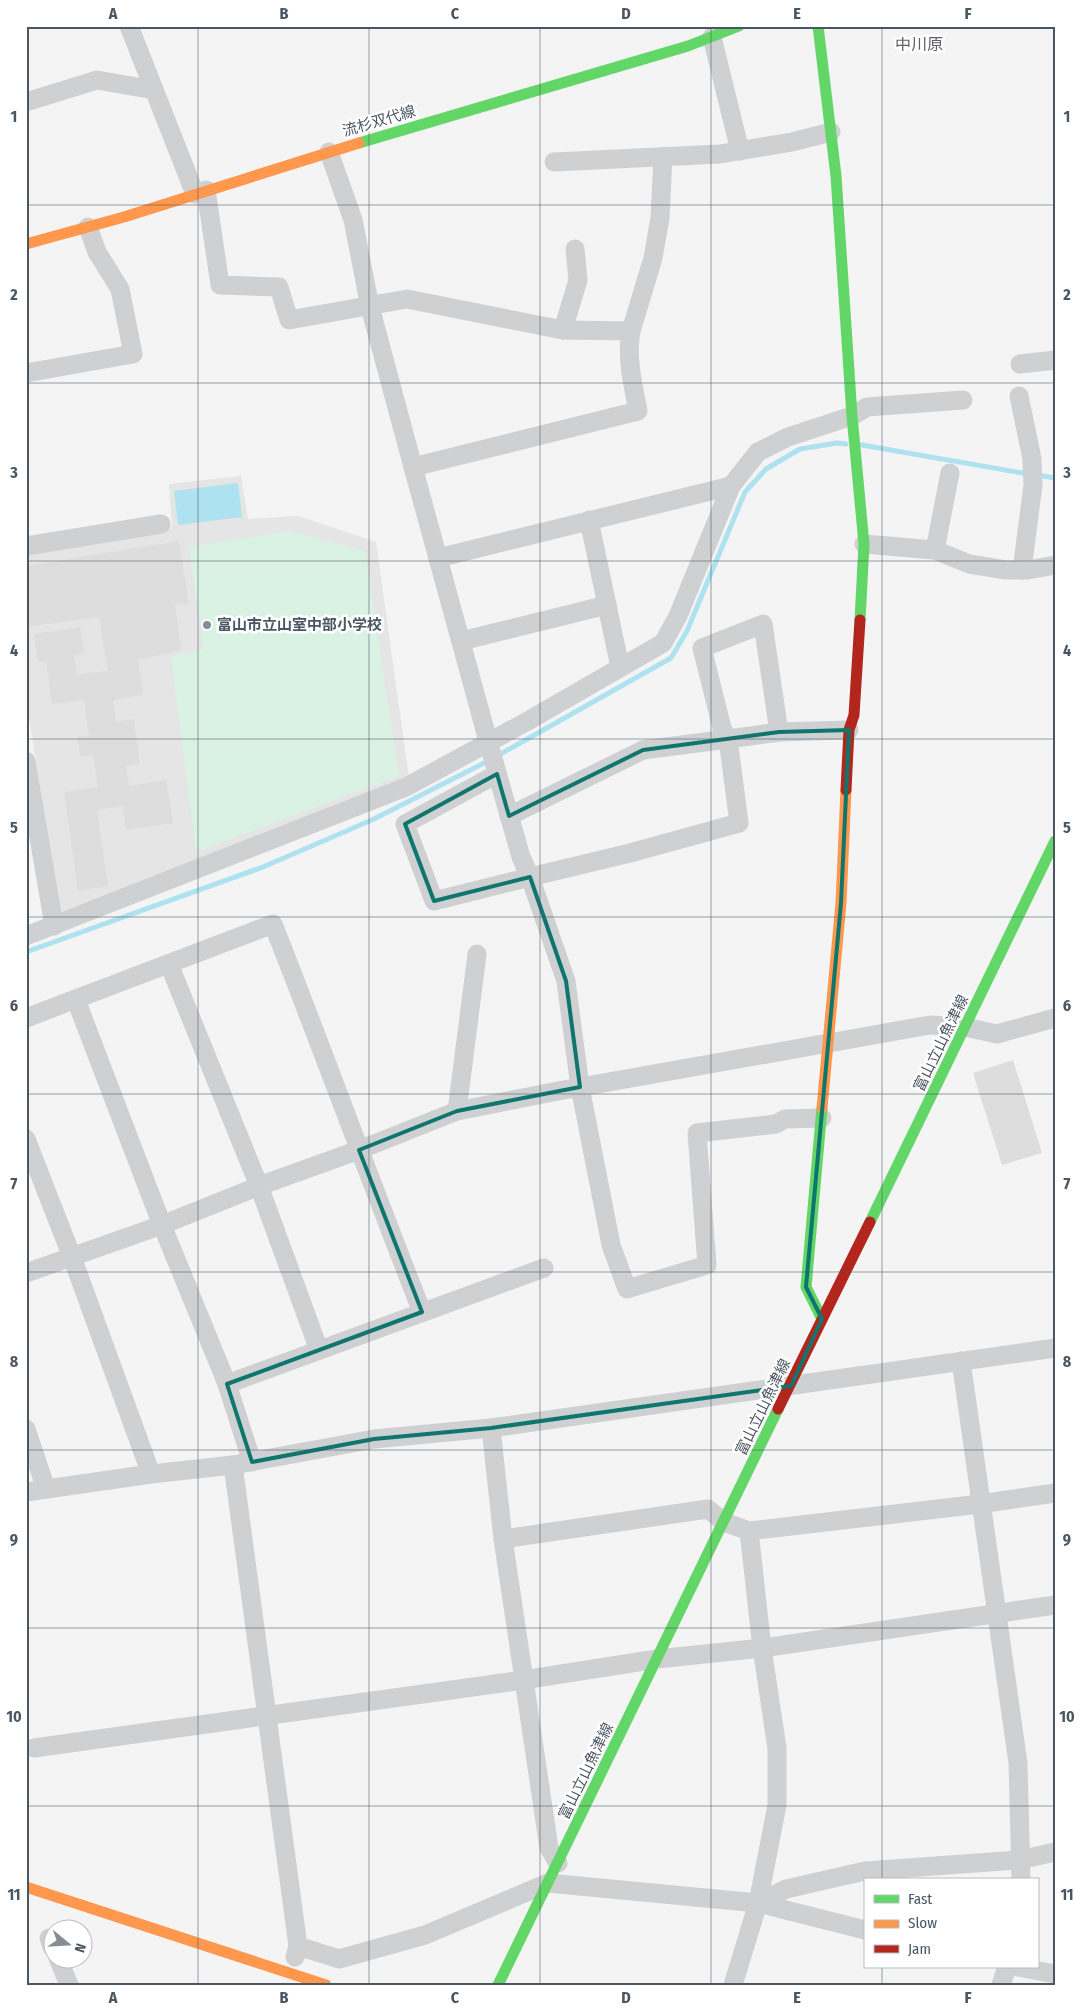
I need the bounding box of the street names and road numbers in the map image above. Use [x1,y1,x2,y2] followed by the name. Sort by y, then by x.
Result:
[340,102,418,140] street label: 流杉双代線
[910,992,972,1094] street label: 富山立山魚津線
[732,1356,794,1458] street label: 富山立山魚津線
[555,1720,617,1822] street label: 富山立山魚津線

